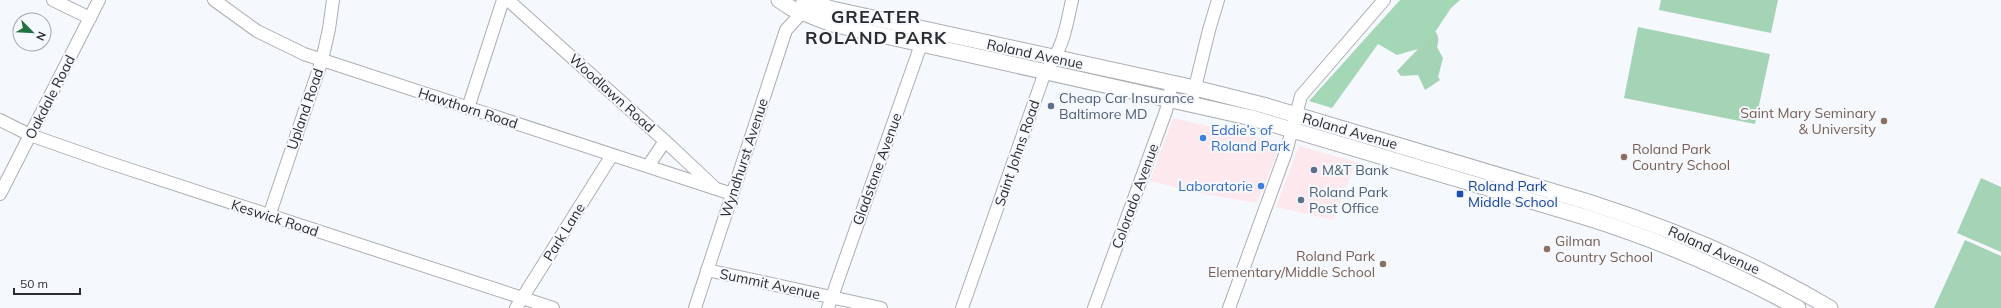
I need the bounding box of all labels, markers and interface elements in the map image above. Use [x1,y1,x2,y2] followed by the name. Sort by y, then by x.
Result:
[805,5,947,49] district label: GREATER ROLAND PARK
[12,12,52,52] north arrow
[33,29,49,43] text: N
[985,35,1085,73] street label: Roland Avenue
[565,50,659,136] street label: Woodlawn Road
[21,52,79,142] street label: Oakdale Road
[283,66,327,152] street label: Upland Road
[416,83,520,133] street label: Hawthorn Road
[1059,89,1194,123] place label: Cheap Car Insurance Baltimore MD
[716,96,772,220] street label: Wyndhurst Avenue
[990,98,1044,208] street label: Saint Johns Road
[1046,101,1056,111] marker: Cheap Car Insurance Baltimore MD
[1740,104,1877,138] place label: Saint Mary Seminary & University
[1300,109,1400,153] street label: Roland Avenue
[848,110,906,228] street label: Gladstone Avenue
[1879,116,1889,126] marker: Saint Mary Seminary & University
[1211,121,1291,155] place label: Eddie’s of Roland Park
[1198,133,1208,143] marker: Eddie’s of Roland Park
[1632,140,1730,174] place label: Roland Park Country School
[1108,141,1162,251] street label: Colorado Avenue
[1619,152,1629,162] marker: Roland Park Country School
[1322,161,1389,179] place label: M&T Bank
[1309,165,1319,175] marker: M&T Bank
[1178,177,1253,195] place label: Laboratorie
[1468,177,1558,211] place label: Roland Park Middle School
[1256,181,1266,191] marker: Laboratorie
[1309,183,1389,217] place label: Roland Park Post Office
[1455,189,1465,199] marker: Roland Park Middle School
[229,195,321,241] street label: Keswick Road
[1296,195,1306,205] marker: Roland Park Post Office
[539,200,589,264] street label: Park Lane
[1665,222,1763,278] street label: Roland Avenue
[1555,232,1653,266] place label: Gilman Country School
[1542,244,1552,254] marker: Gilman Country School
[1208,247,1376,281] place label: Roland Park Elementary/Middle School
[1378,259,1388,269] marker: Roland Park Elementary/Middle School
[718,265,822,303] street label: Summit Avenue
[14,270,80,296] scale bar
[20,276,48,291] text: 50 m

